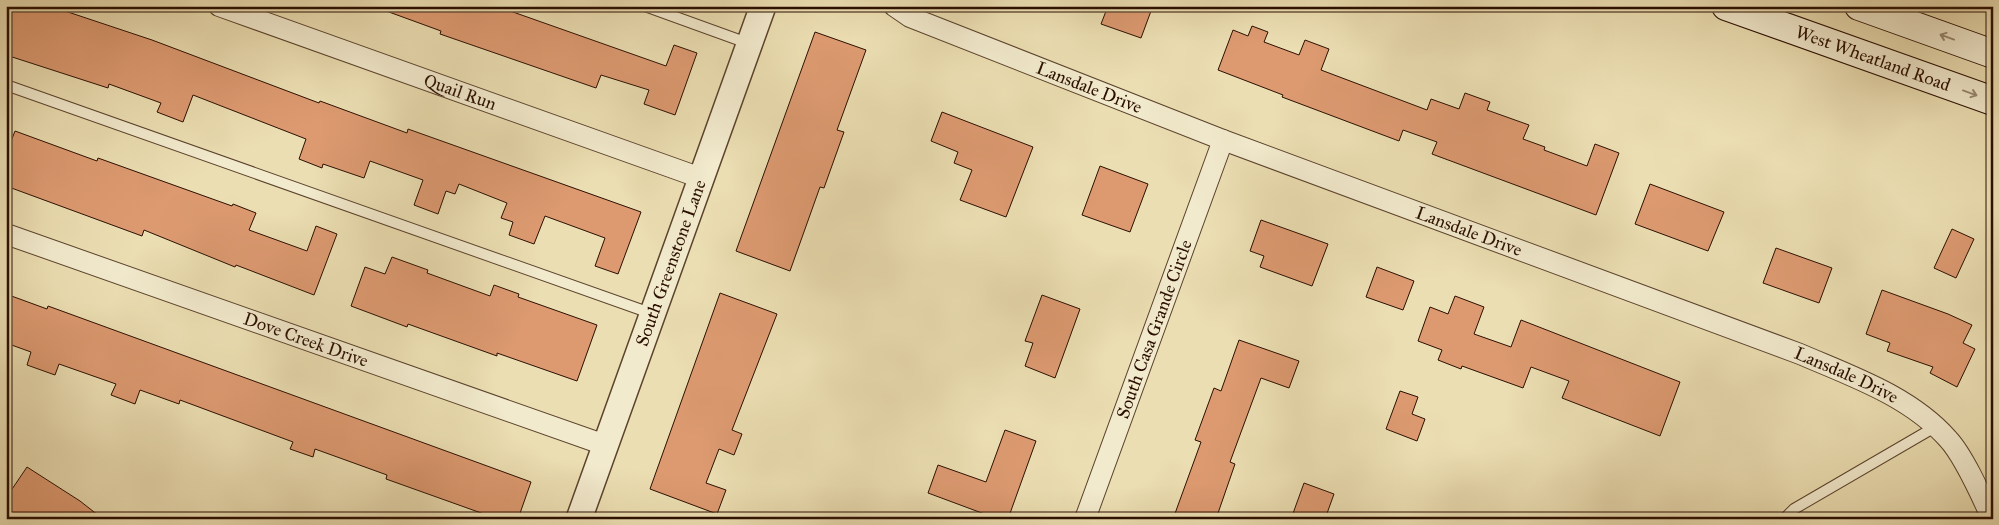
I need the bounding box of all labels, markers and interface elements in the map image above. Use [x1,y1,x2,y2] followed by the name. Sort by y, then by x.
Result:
[1793,21,1953,96] street label: West Wheatland Road
[1940,32,1955,41] one-way arrow
[1033,57,1145,118] street label: Lansdale Drive
[421,69,500,115] street label: Quail Run
[1962,89,1978,98] one-way arrow
[631,177,711,349] street label: South Greenstone Lane
[1413,201,1525,261] street label: Lansdale Drive
[1111,237,1197,422] street label: South Casa Grande Circle
[241,308,371,372] street label: Dove Creek Drive
[1791,342,1902,408] street label: Lansdale Drive

